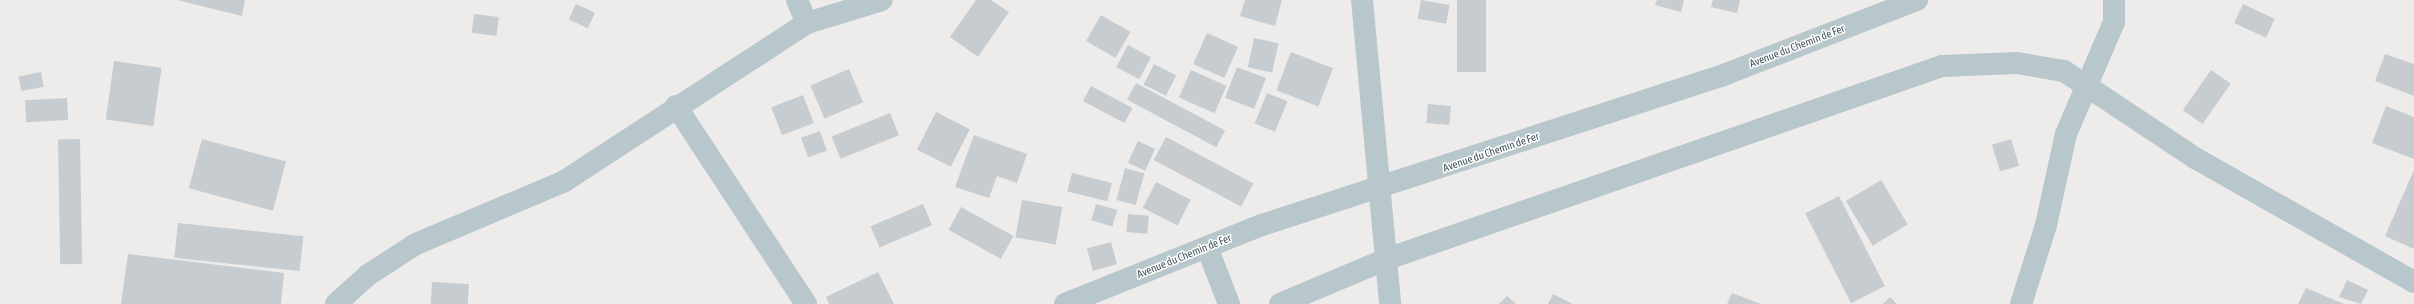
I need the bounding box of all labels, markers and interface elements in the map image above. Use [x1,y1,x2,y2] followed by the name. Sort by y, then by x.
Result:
[1748,22,1846,70] street label: Avenue du Chemin de Fer
[1441,129,1541,175] street label: Avenue du Chemin de Fer
[1135,231,1233,281] street label: Avenue du Chemin de Fer

